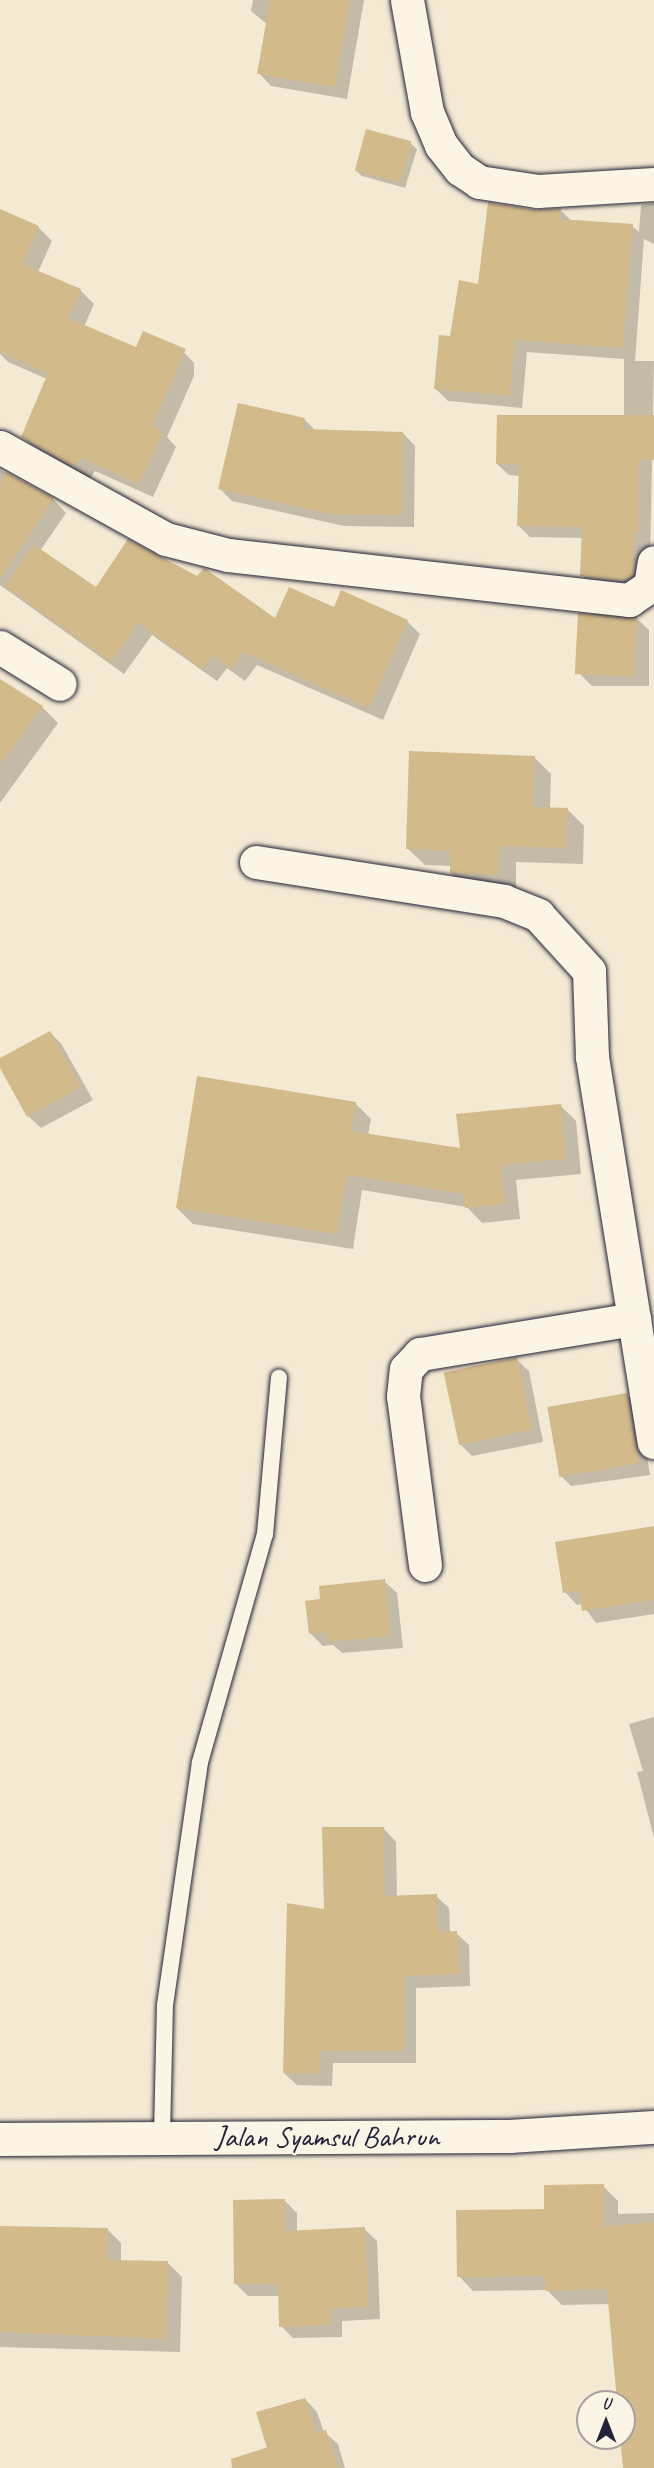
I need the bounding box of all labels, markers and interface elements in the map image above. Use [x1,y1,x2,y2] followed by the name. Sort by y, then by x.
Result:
[213,2118,441,2154] street label: Jalan Syamsul Bahrun
[576,2390,636,2450] north arrow
[602,2394,610,2414] text: U

